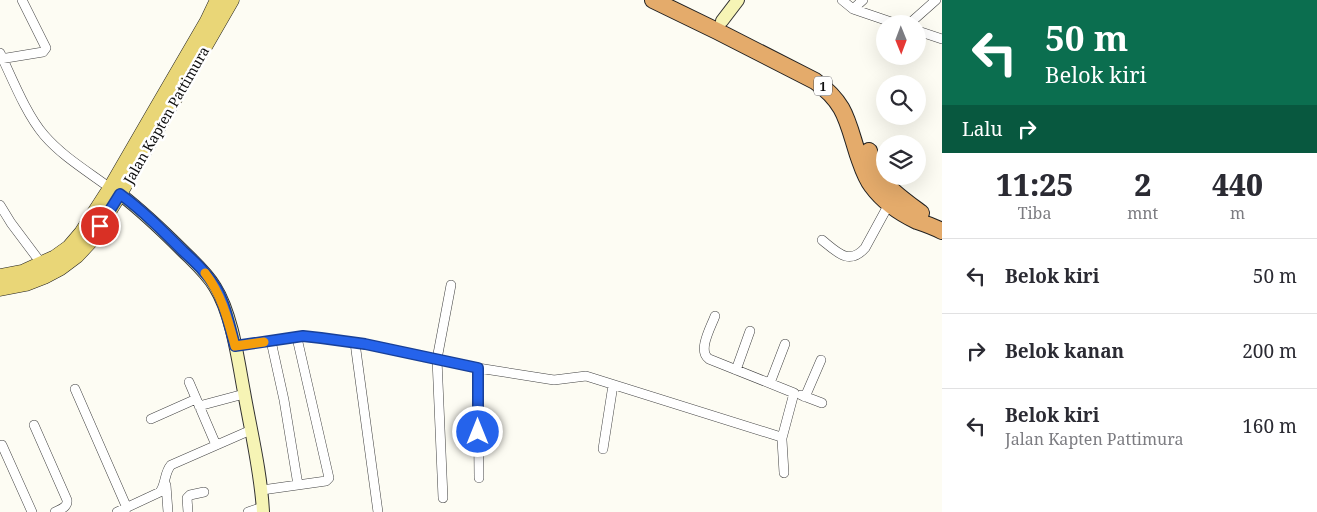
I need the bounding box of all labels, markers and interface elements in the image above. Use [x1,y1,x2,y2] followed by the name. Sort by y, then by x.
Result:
[1045,14,1128,61] text: 50 m
[876,15,926,65] north arrow
[876,15,926,185] map controls
[962,20,1027,85] icon: left
[118,43,213,188] street label: Jalan Kapten Pattimura
[1045,59,1147,89] text: Belok kiri
[876,75,926,125] button: search
[814,76,832,95] road number: 1
[1013,115,1041,143] icon: right
[962,116,1003,142] text: Lalu
[876,135,926,185] button: layers
[996,164,1073,205] text: 11:25
[1134,164,1151,205] text: 2
[1212,164,1263,205] text: 440
[1018,202,1051,224] text: Tiba
[1127,202,1158,224] text: mnt
[1230,202,1245,224] text: m
[79,205,121,247] pin
[86,212,114,240] icon: arrive
[962,262,990,290] icon: left
[1005,263,1099,289] text: Belok kiri
[1253,263,1297,289] text: 50 m
[962,337,990,365] icon: right
[1005,338,1124,364] text: Belok kanan
[1242,338,1297,364] text: 200 m
[1005,402,1099,428] text: Belok kiri
[451,405,503,457] position arrow
[962,412,990,440] icon: left
[1242,413,1297,439] text: 160 m
[1005,428,1183,450] text: Jalan Kapten Pattimura

